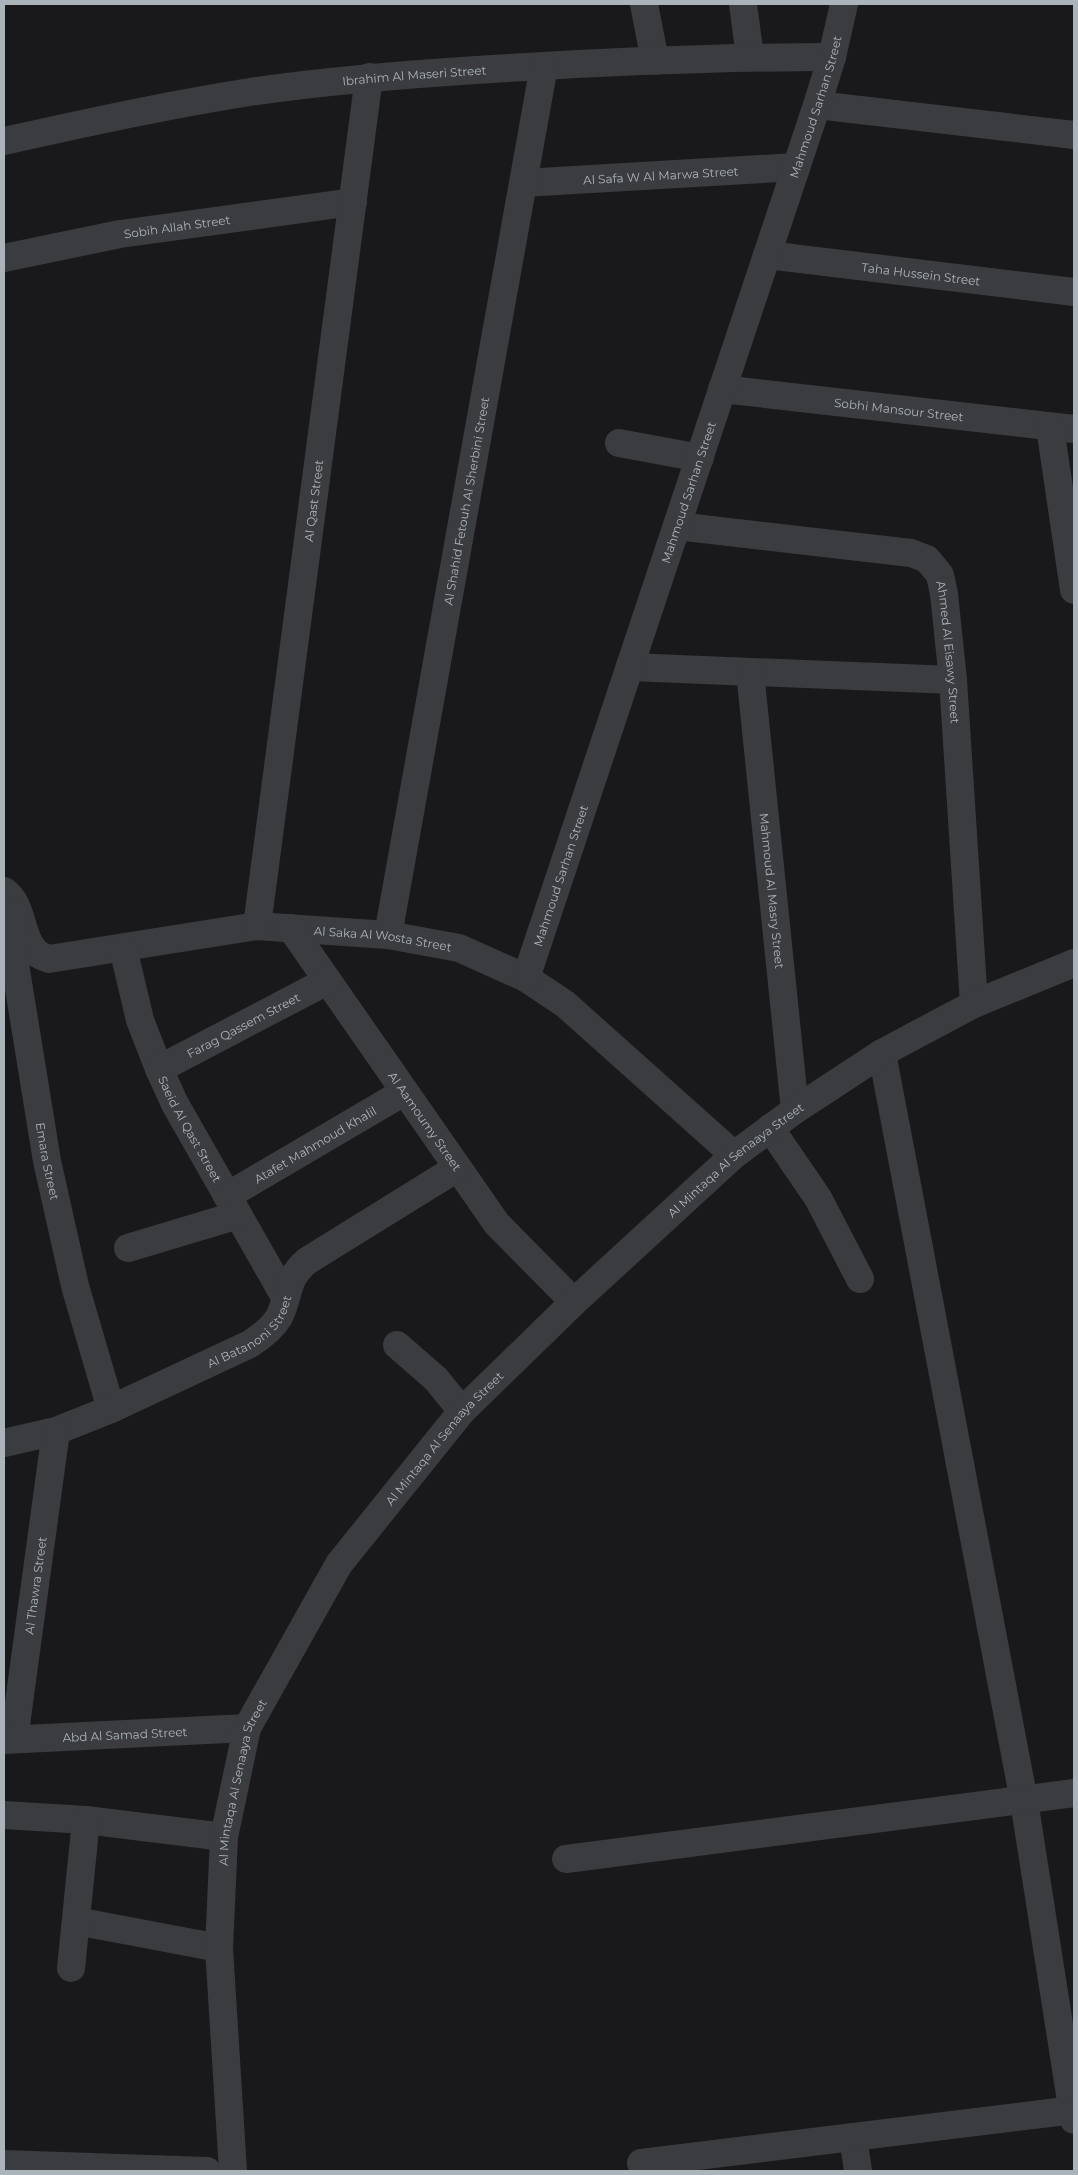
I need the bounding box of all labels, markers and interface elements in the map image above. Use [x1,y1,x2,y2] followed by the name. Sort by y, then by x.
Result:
[786,34,844,180] street label: Mahmoud Sarhan Street
[341,62,487,88] street label: Ibrahim Al Maseri Street
[583,163,739,187] street label: Al Safa W Al Marwa Street
[123,211,231,241] street label: Sobih Allah Street
[861,259,981,288] street label: Taha Hussein Street
[833,394,964,424] street label: Sobhi Mansour Street
[440,396,492,606] street label: Al Shahid Fetouh Al Sherbini Street
[657,419,719,565] street label: Mahmoud Sarhan Street
[300,459,326,542] street label: Al Qast Street
[934,579,963,724] street label: Ahmed Al Eisawy Street
[530,803,591,948] street label: Mahmoud Sarhan Street
[757,812,788,970] street label: Mahmoud Al Masry Street
[313,922,453,954] street label: Al Saka Al Wosta Street
[184,989,302,1061] street label: Farag Qassem Street
[386,1068,465,1174] street label: Al Aamoumy Street
[156,1073,225,1185] street label: Saeid Al Qast Street
[664,1099,806,1220] street label: Al Mintaqa Al Senaaya Street
[251,1103,379,1186] street label: Atafet Mahmoud Khalil
[33,1121,63,1201] street label: Emara Street
[204,1293,294,1371] street label: Al Batanoni Street
[382,1368,506,1508] street label: Al Mintaqa Al Senaaya Street
[21,1536,49,1635] street label: Al Thawra Street
[215,1696,269,1866] street label: Al Mintaqa Al Senaaya Street
[62,1723,188,1745] street label: Abd Al Samad Street

